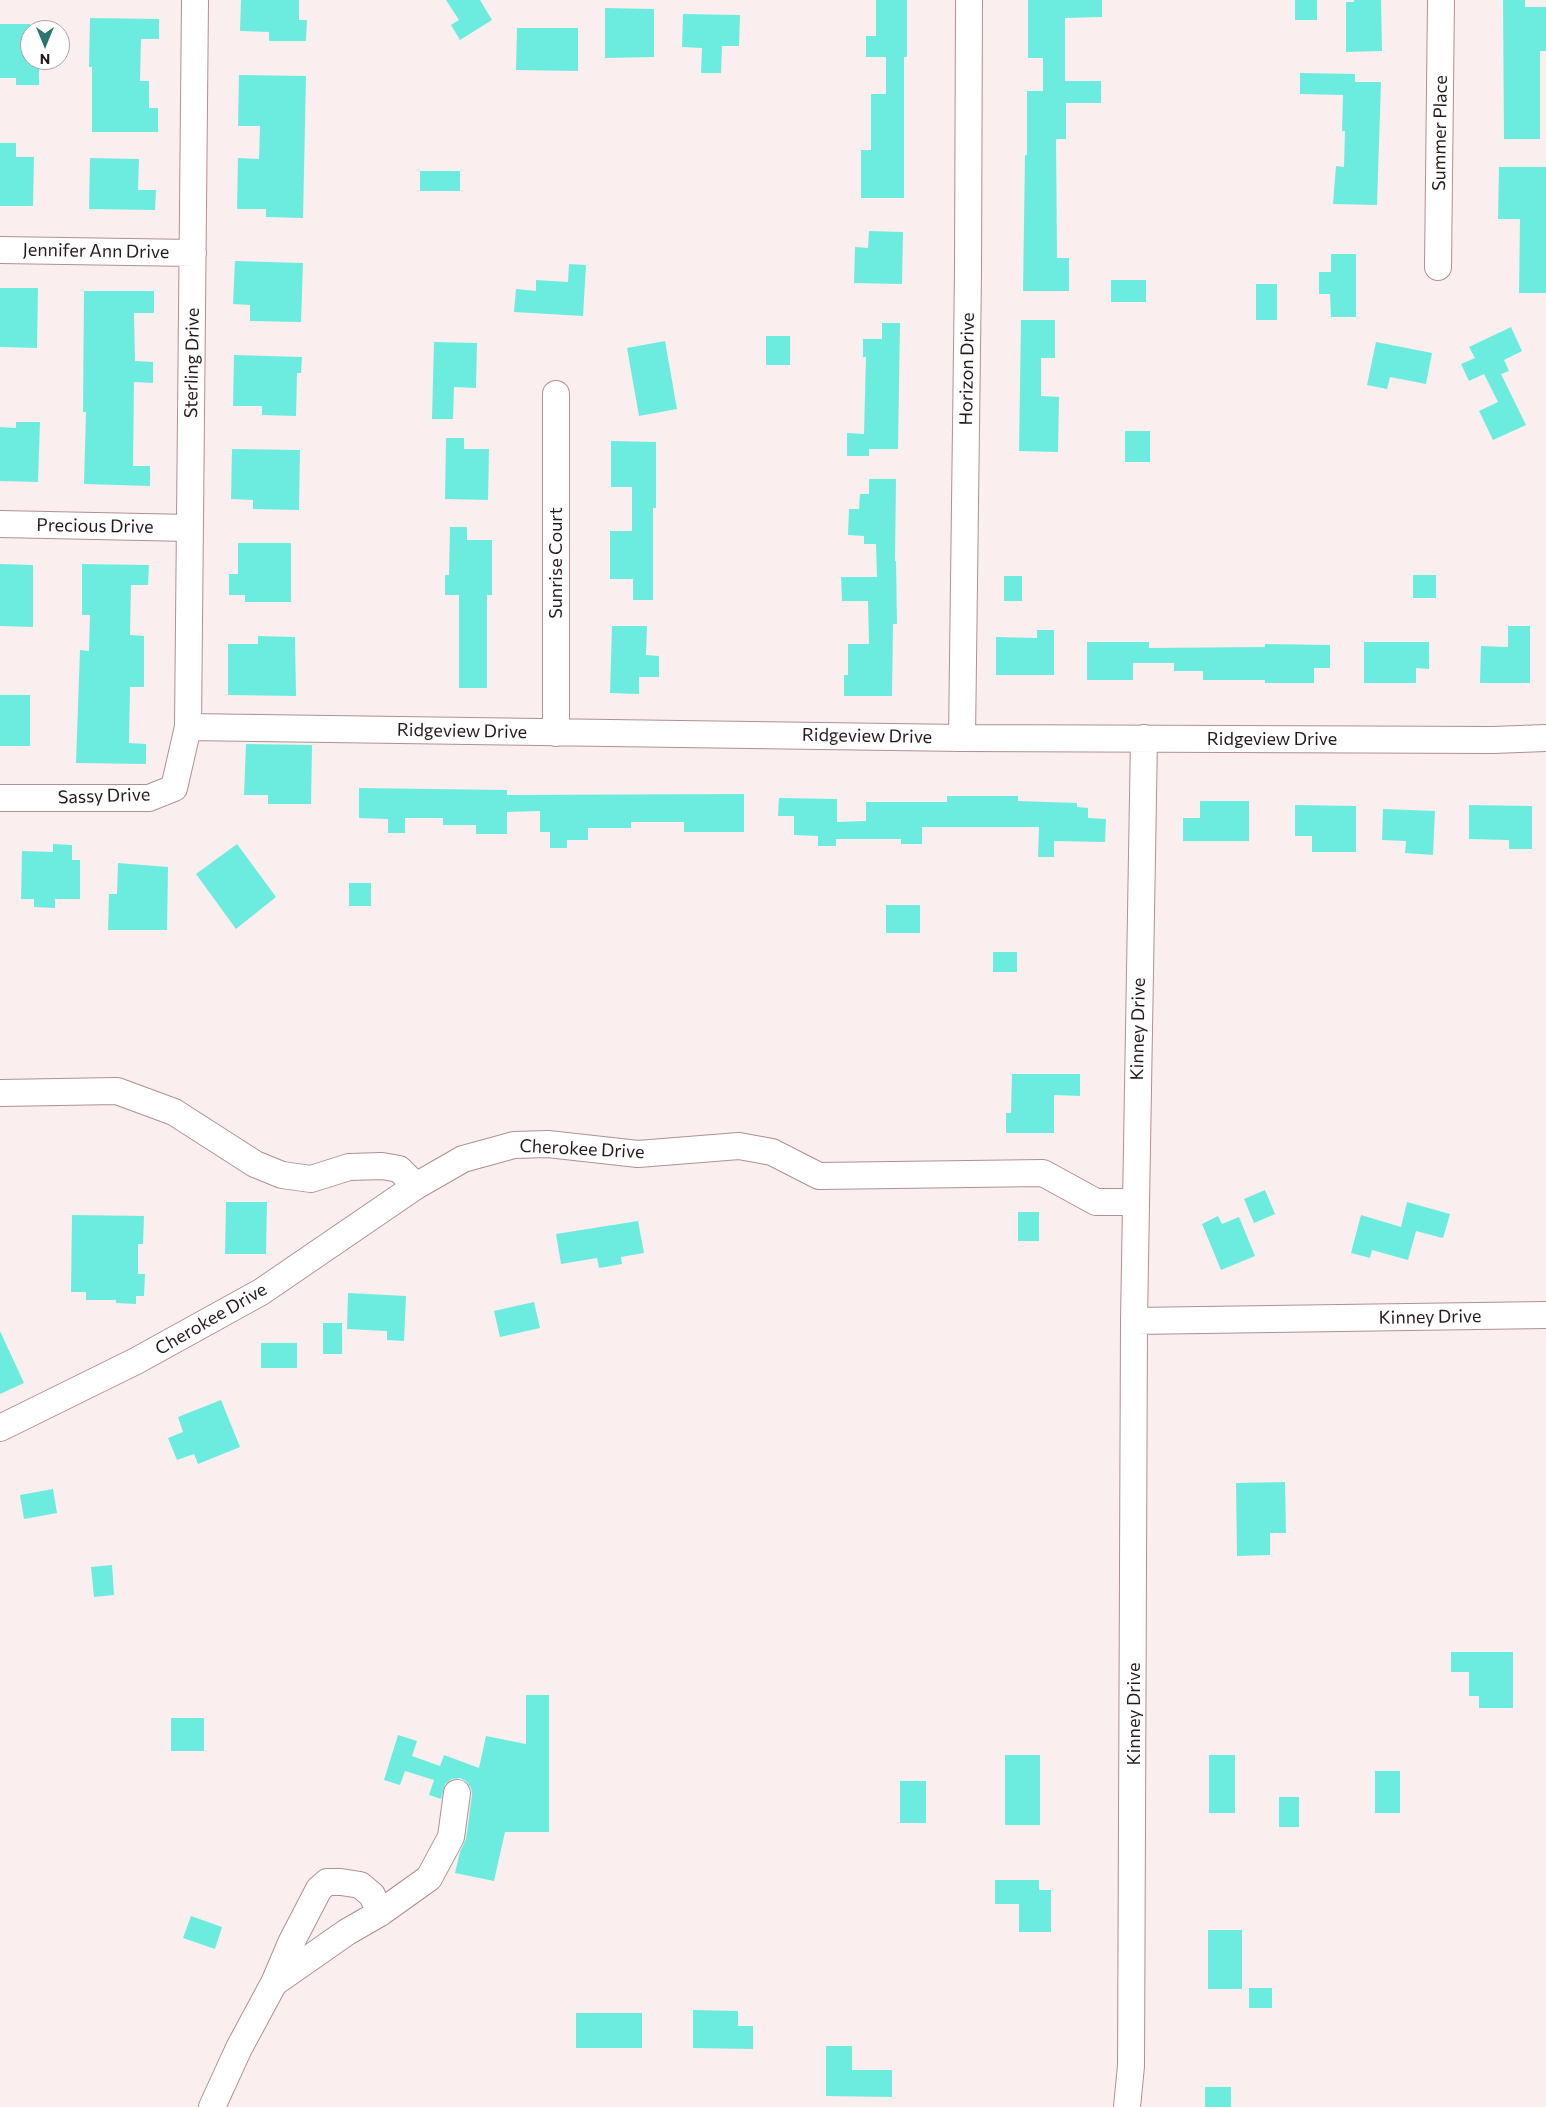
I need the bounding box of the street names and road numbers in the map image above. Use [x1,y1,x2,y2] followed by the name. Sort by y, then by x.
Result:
[1428,75,1452,191] street label: Summer Place
[22,239,170,263] street label: Jennifer Ann Drive
[180,308,204,418] street label: Sterling Drive
[955,312,979,426] street label: Horizon Drive
[545,507,567,619] street label: Sunrise Court
[36,514,154,538] street label: Precious Drive
[397,719,527,743] street label: Ridgeview Drive
[802,724,932,748] street label: Ridgeview Drive
[1207,728,1337,750] street label: Ridgeview Drive
[57,784,151,808] street label: Sassy Drive
[1126,977,1150,1081] street label: Kinney Drive
[519,1135,645,1163] street label: Cherokee Drive
[151,1278,271,1360] street label: Cherokee Drive
[1378,1305,1482,1329] street label: Kinney Drive
[1123,1663,1145,1765] street label: Kinney Drive

